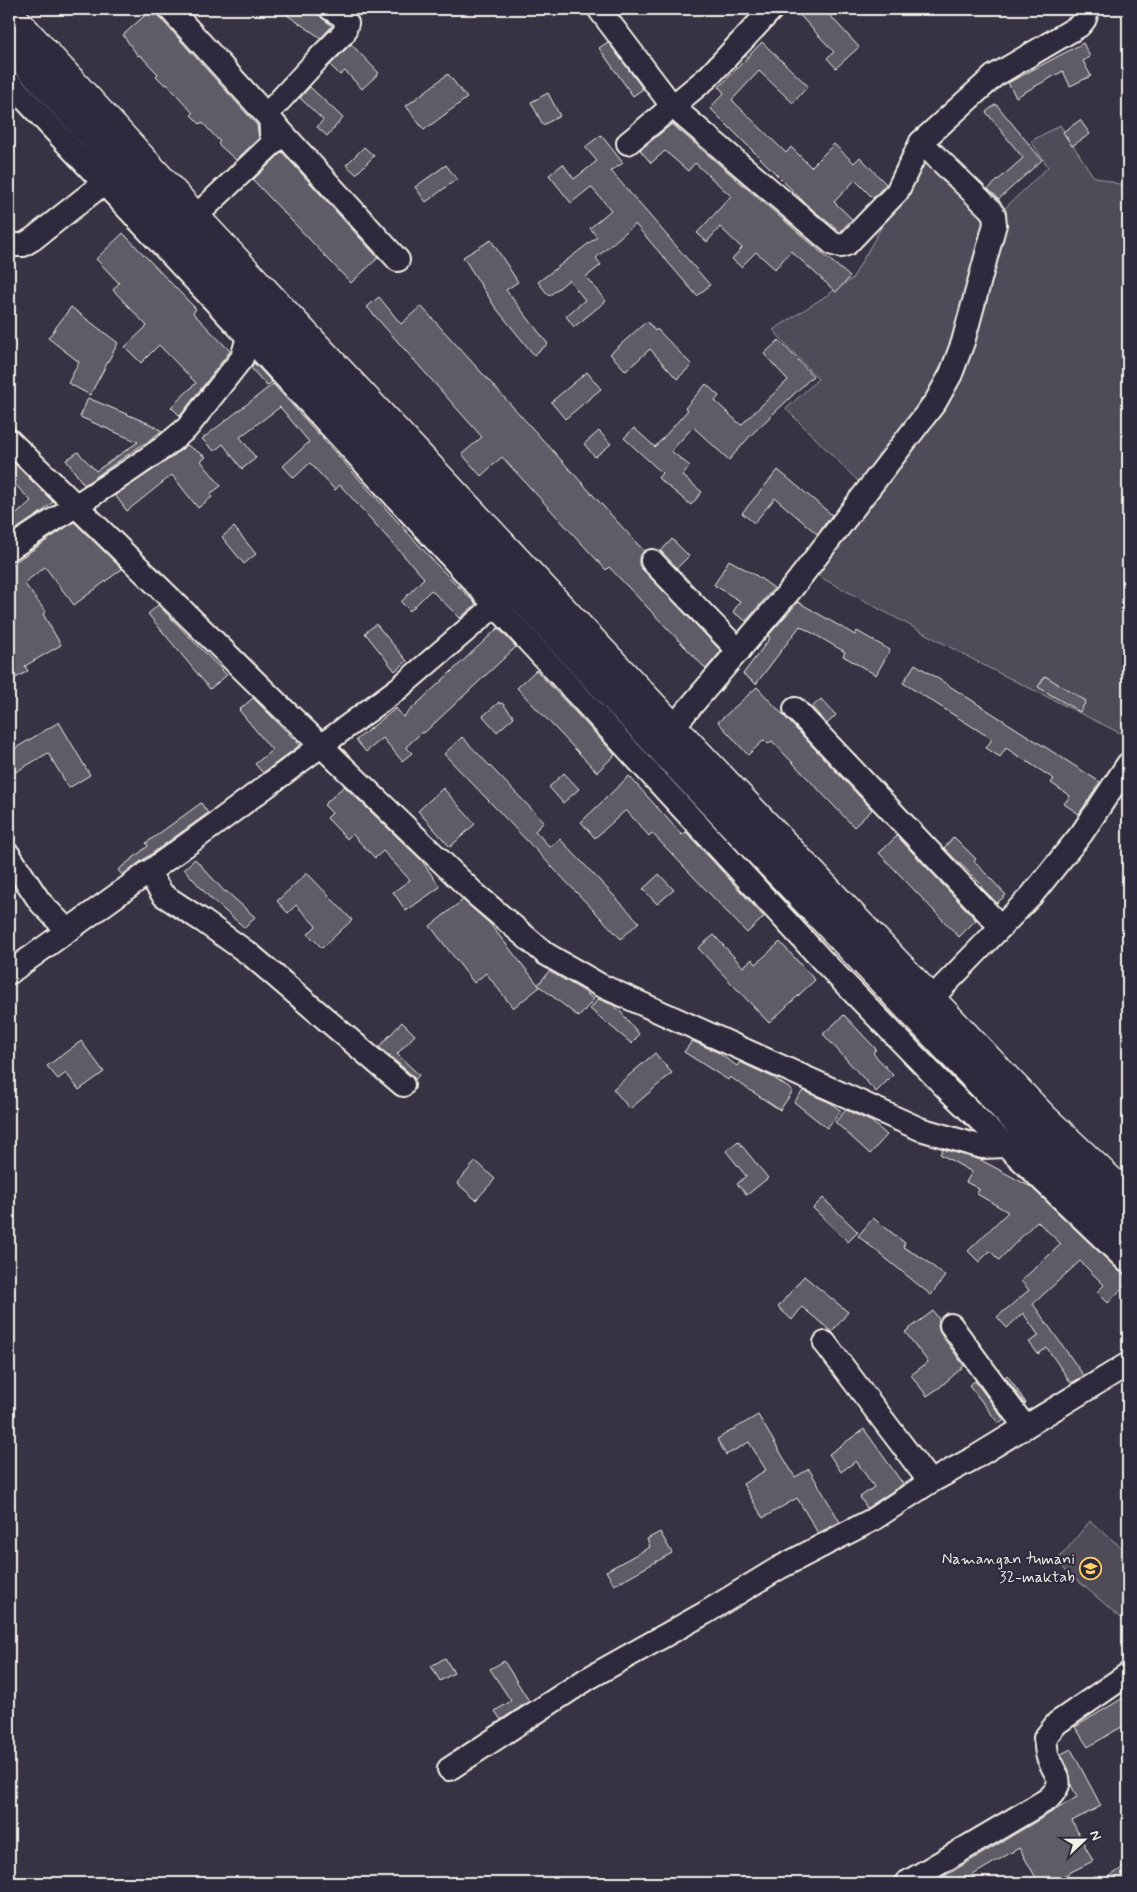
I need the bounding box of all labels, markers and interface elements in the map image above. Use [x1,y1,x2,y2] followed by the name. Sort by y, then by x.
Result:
[942,1549,1075,1588] place label: Namangan tumani 32-maktab
[1079,1556,1103,1580] school or university icon: Namangan tumani 32-maktab
[1060,1814,1110,1864] north arrow
[1085,1828,1105,1843] text: N

